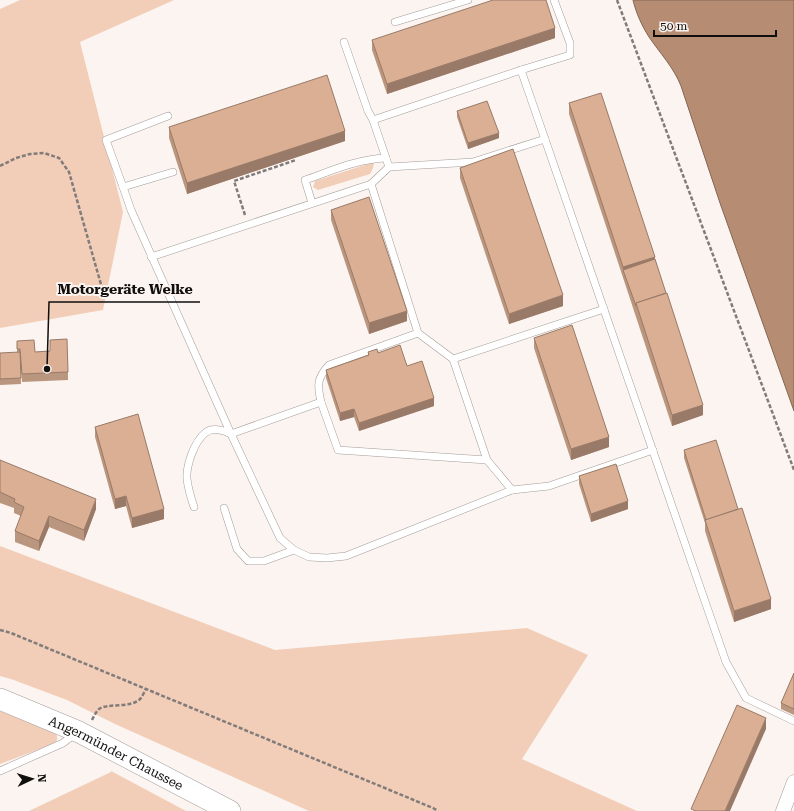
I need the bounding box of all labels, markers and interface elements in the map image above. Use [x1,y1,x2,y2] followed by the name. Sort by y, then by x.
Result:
[654,12,776,38] scale bar
[660,19,687,33] text: 50 m
[49,276,200,302] callout: Motorgeräte Welke
[57,281,193,297] text: Motorgeräte Welke
[46,713,186,793] street label: Angermünder Chaussee
[12,759,52,799] north arrow
[35,774,48,784] text: N

